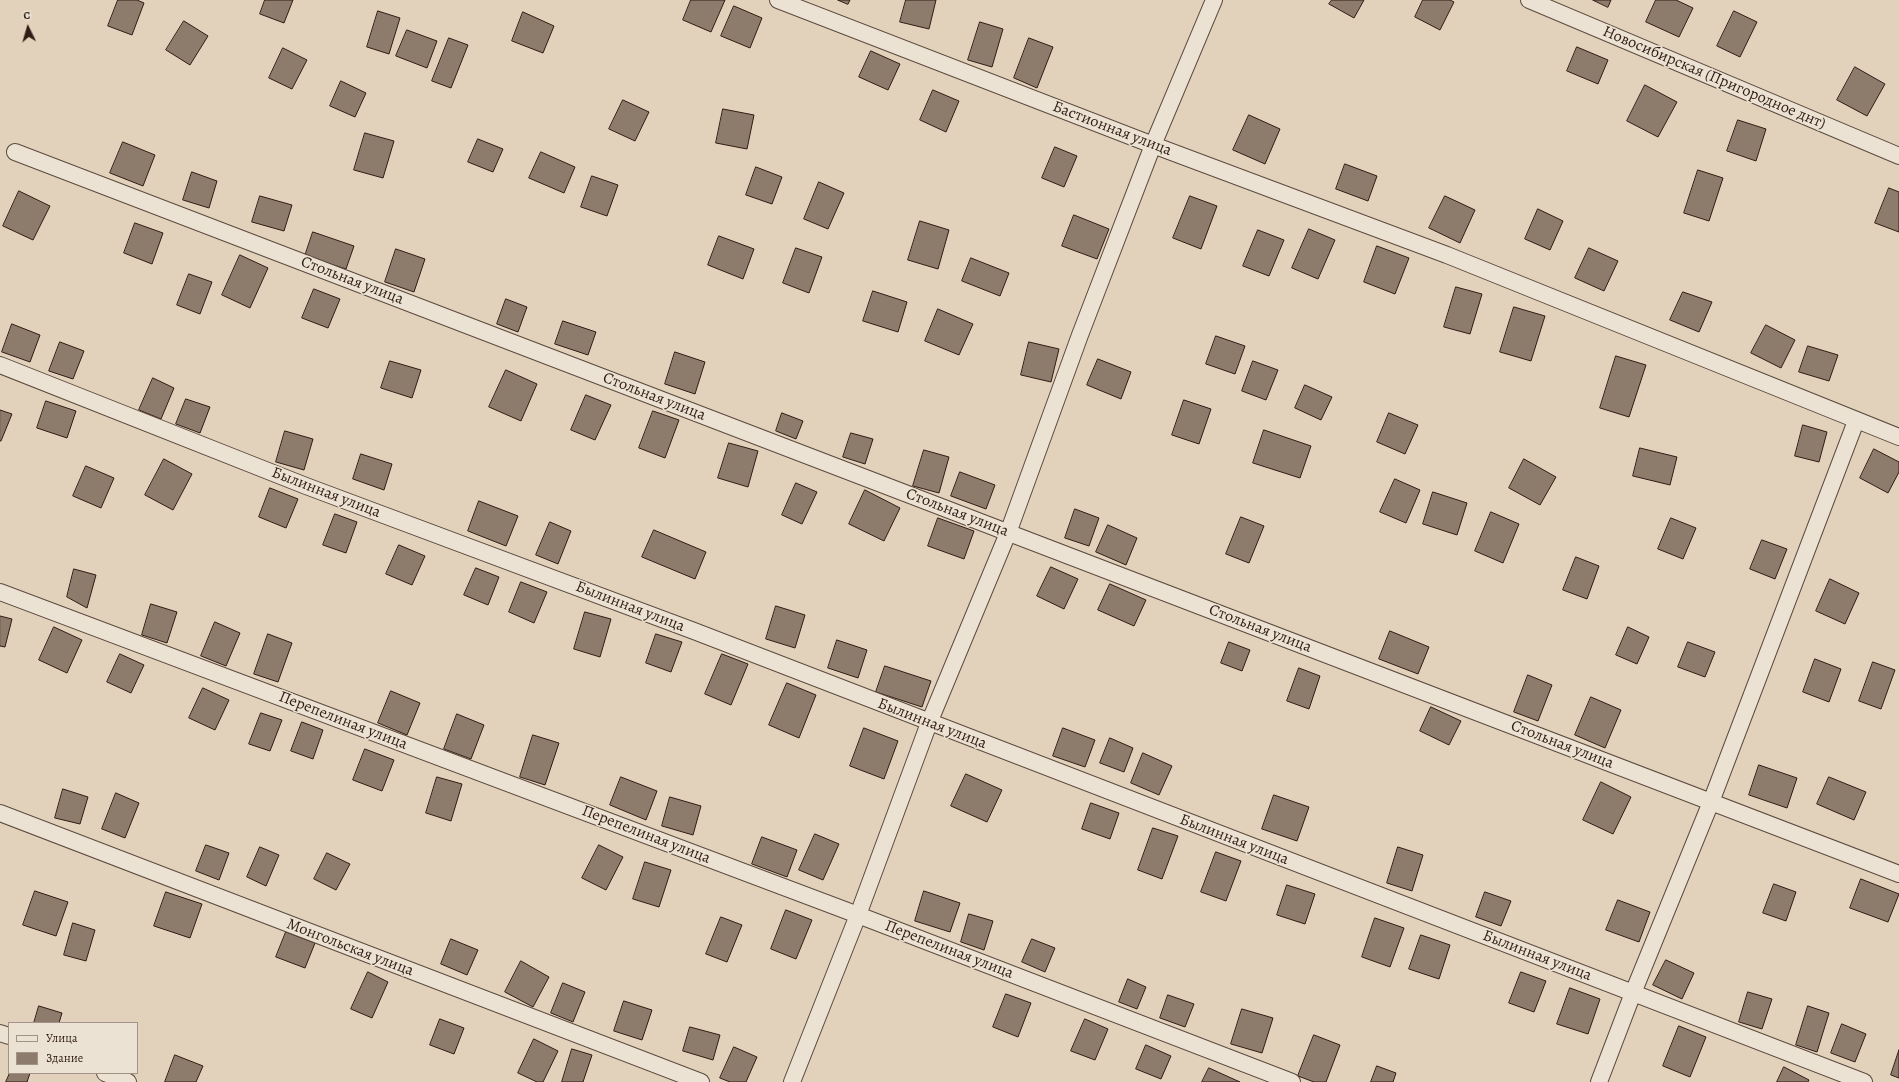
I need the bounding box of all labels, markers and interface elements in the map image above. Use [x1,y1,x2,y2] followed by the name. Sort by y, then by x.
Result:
[8,8,48,48] north arrow
[23,8,31,23] text: С
[1600,22,1828,134] street label: Новосибирская (Пригородное днт)
[1050,97,1174,161] street label: Бастионная улица
[298,253,406,309] street label: Стольная улица
[600,369,708,425] street label: Стольная улица
[269,463,383,523] street label: Былинная улица
[903,485,1011,541] street label: Стольная улица
[573,577,687,637] street label: Былинная улица
[1206,601,1314,657] street label: Стольная улица
[276,688,410,754] street label: Перепелиная улица
[875,694,989,754] street label: Былинная улица
[1508,717,1616,773] street label: Стольная улица
[579,802,713,868] street label: Перепелиная улица
[1177,810,1291,870] street label: Былинная улица
[284,915,416,981] street label: Монгольская улица
[882,917,1016,983] street label: Перепелиная улица
[1480,926,1594,986] street label: Былинная улица
[8,1022,138,1074] legend
[46,1030,77,1046] text: Улица
[46,1050,83,1066] text: Здание

